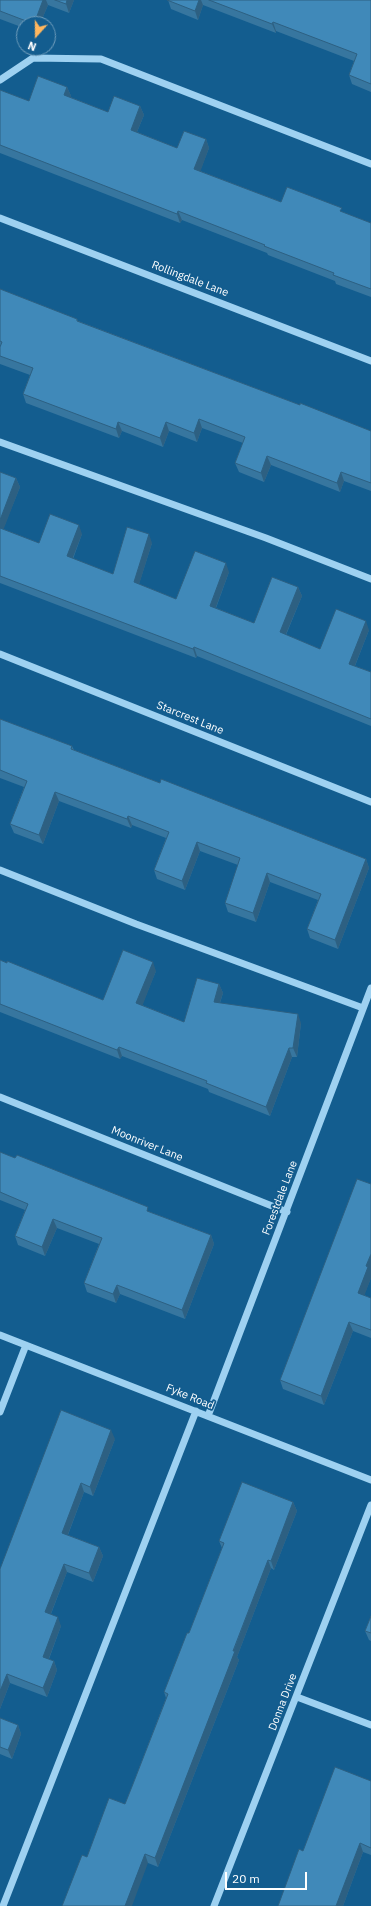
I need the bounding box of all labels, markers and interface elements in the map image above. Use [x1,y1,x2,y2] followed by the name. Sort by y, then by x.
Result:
[16,16,56,56] north arrow
[26,38,38,54] text: N
[150,258,230,300] street label: Rollingdale Lane
[155,699,225,737] street label: Starcrest Lane
[109,1124,185,1164] street label: Moonriver Lane
[260,1159,300,1237] street label: Forestdale Lane
[164,1381,216,1413] street label: Fyke Road
[266,1672,300,1732] street label: Donna Drive
[227,1864,309,1890] scale bar
[232,1871,260,1886] text: 20 m

